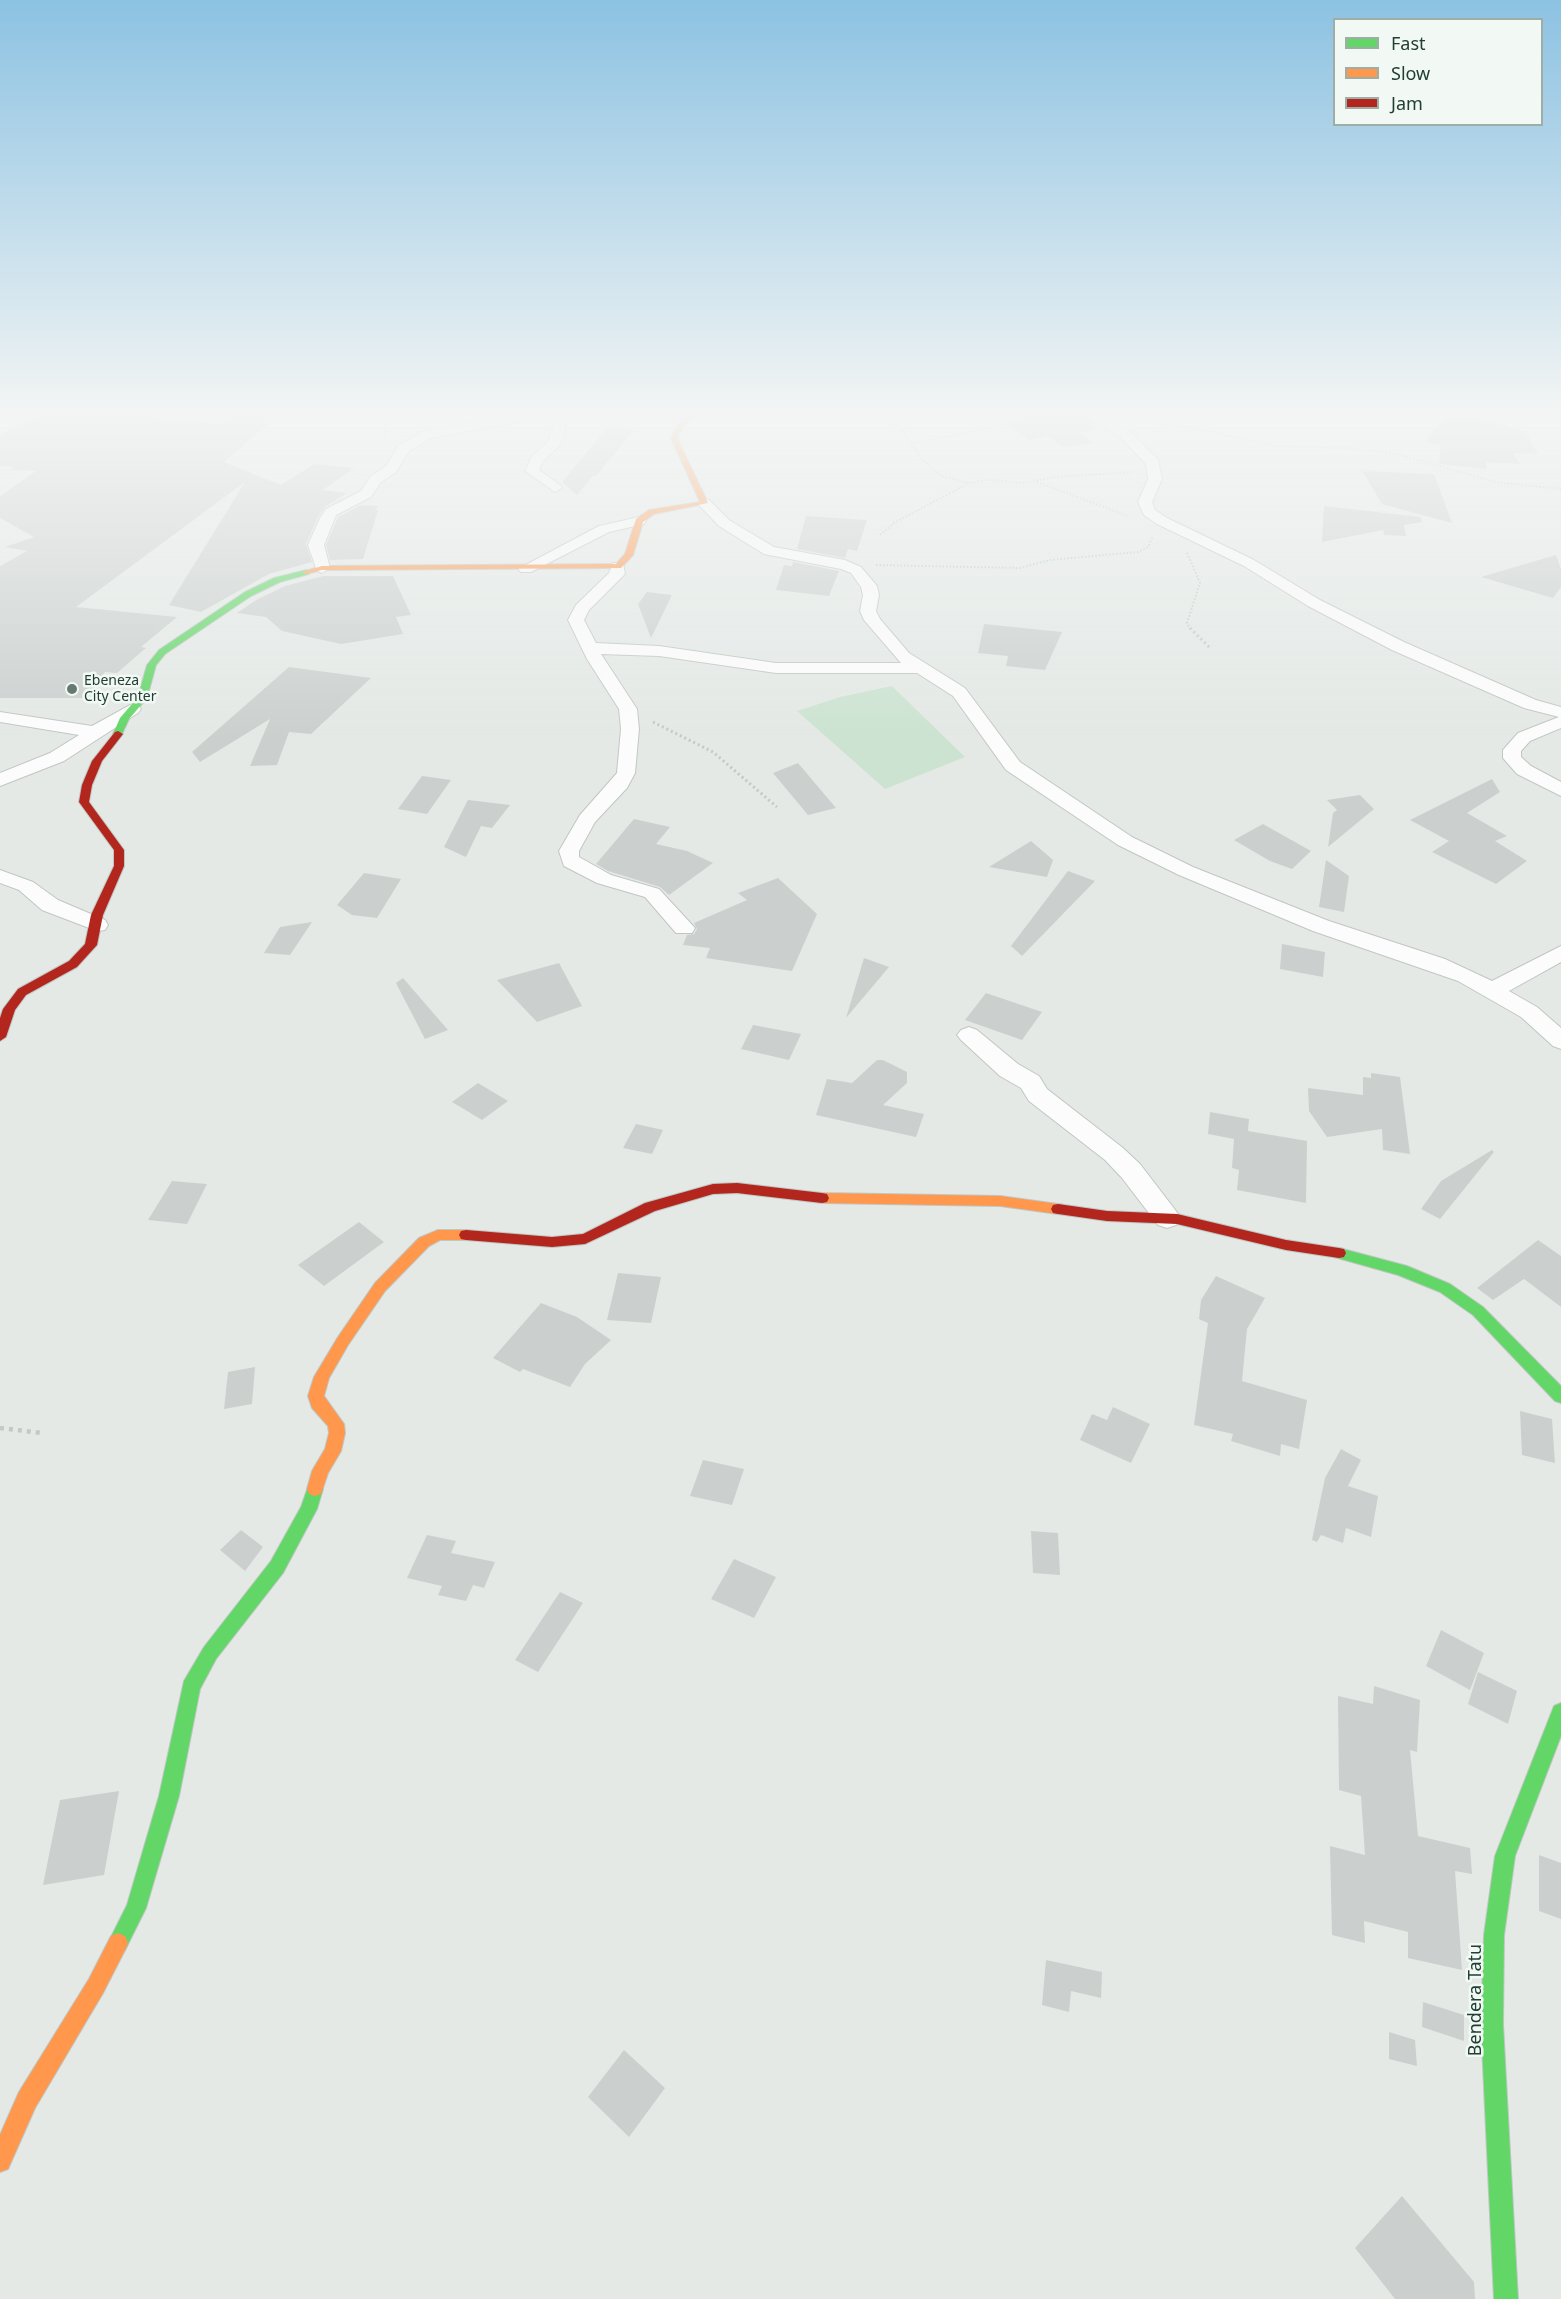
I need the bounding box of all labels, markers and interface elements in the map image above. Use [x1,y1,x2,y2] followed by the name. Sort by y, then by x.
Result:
[1333,18,1543,126] legend
[1391,31,1426,55] text: Fast
[1391,61,1430,85] text: Slow
[1391,91,1423,115] text: Jam
[84,673,156,706] place label: Ebeneza City Center
[65,682,79,696] marker: Ebeneza City Center
[1465,1944,1487,2056] street label: Bendera Tatu

